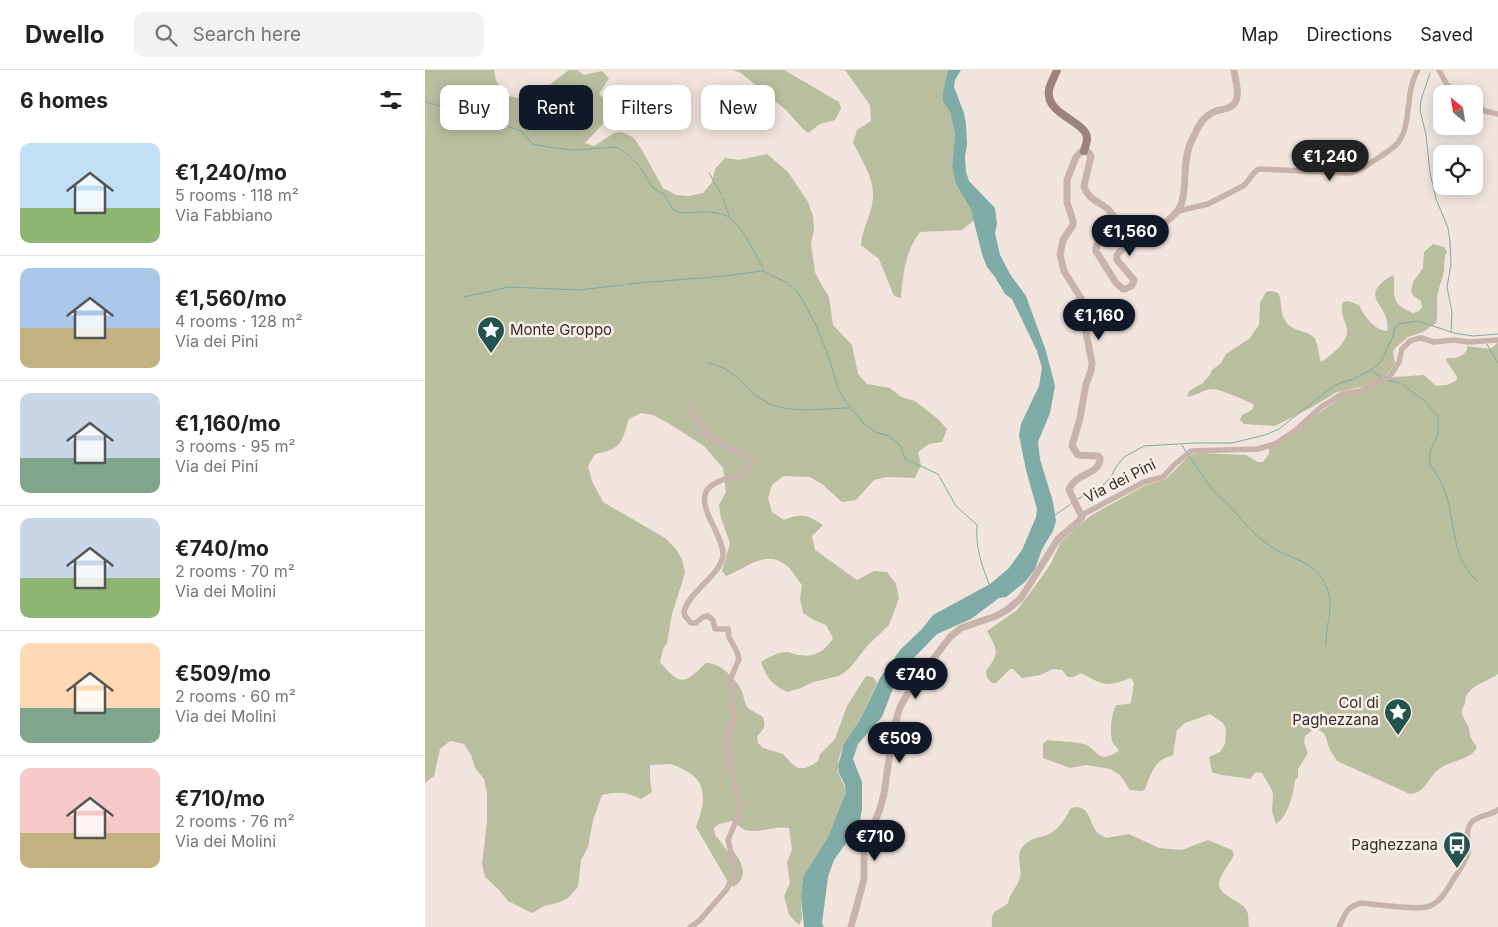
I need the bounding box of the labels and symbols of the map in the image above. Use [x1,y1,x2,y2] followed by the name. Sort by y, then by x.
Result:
[1433,85,1483,135] north arrow
[1289,140,1371,182] pin: €1,240
[1089,214,1171,257] pin: €1,560
[1058,298,1140,341] pin: €1,160
[476,315,506,354] place icon: Monte Groppo
[510,320,612,339] place label: Monte Groppo
[1081,454,1159,507] street label: Via dei Pini
[886,658,946,700] pin: €740
[1292,693,1379,729] place label: Col di Paghezzana
[1383,697,1413,736] place icon: Col di Paghezzana
[870,722,930,764] pin: €509
[845,820,905,862] pin: €710
[1442,830,1472,869] bus stop icon: Paghezzana
[1351,835,1438,854] place label: Paghezzana

